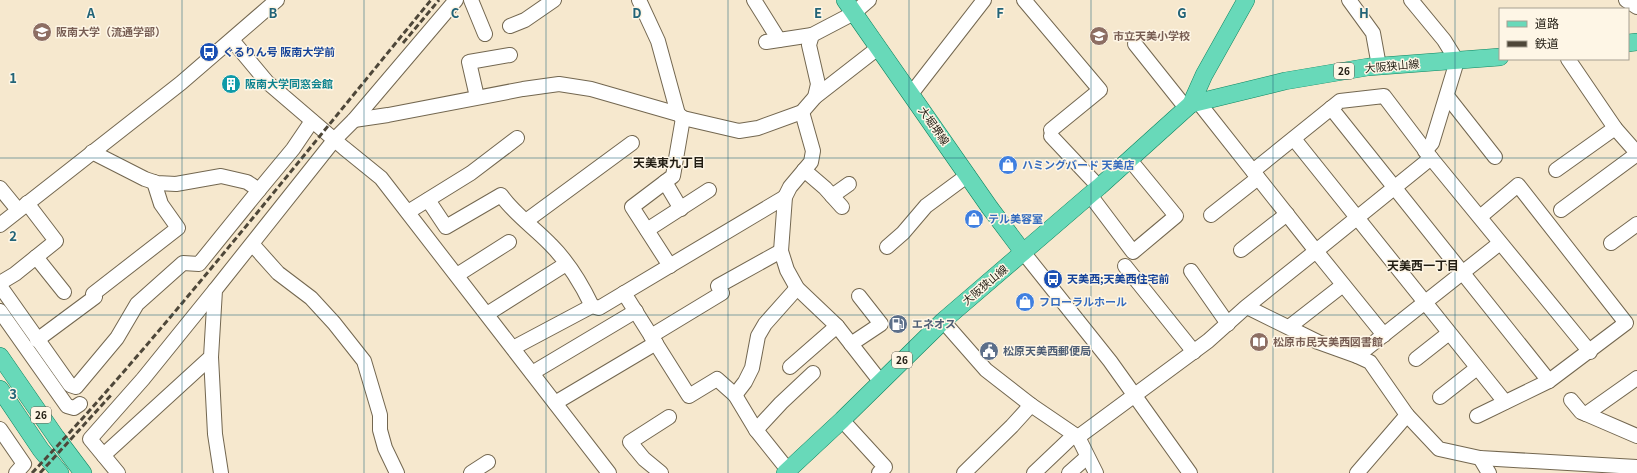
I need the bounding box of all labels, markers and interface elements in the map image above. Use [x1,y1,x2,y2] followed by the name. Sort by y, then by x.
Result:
[86,3,96,22] text: A
[269,3,278,22] text: B
[451,3,460,22] text: C
[632,3,642,22] text: D
[814,3,822,22] text: E
[996,3,1004,22] text: F
[1177,3,1187,22] text: G
[1359,3,1369,22] text: H
[1499,8,1629,60] legend
[1535,14,1559,31] text: 道路
[31,21,53,43] school or university icon: 阪南大学（流通学部）
[56,23,166,39] place label: 阪南大学（流通学部）
[1088,25,1110,47] school or university icon: 市立天美小学校
[1113,27,1190,43] place label: 市立天美小学校
[1535,34,1559,51] text: 鉄道
[198,41,220,63] bus stop icon: ぐるりん号 阪南大学前
[223,43,335,59] place label: ぐるりん号 阪南大学前
[1364,55,1420,75] street label: 大阪狭山線
[1334,63,1354,79] road number: 26
[9,68,17,87] text: 1
[220,73,242,95] building icon: 阪南大学同窓会館
[245,75,333,91] place label: 阪南大学同窓会館
[916,103,954,148] street label: 大堀堺線
[633,153,705,170] district label: 天美東九丁目
[997,154,1019,176] shop icon: ハミングバード 天美店
[1022,156,1135,172] place label: ハミングバード 天美店
[963,208,985,230] shop icon: テル美容室
[988,210,1043,226] place label: テル美容室
[9,226,17,245] text: 2
[1387,256,1459,273] district label: 天美西一丁目
[958,260,1011,308] street label: 大阪狭山線
[1042,268,1064,290] bus stop icon: 天美西;天美西住宅前
[1067,270,1170,286] place label: 天美西;天美西住宅前
[1014,291,1036,313] shop icon: フローラルホール
[1039,293,1127,309] place label: フローラルホール
[887,313,909,335] fuel station icon: エネオス
[912,315,956,331] place label: エネオス
[1248,331,1270,353] library icon: 松原市民天美西図書館
[1273,333,1383,349] place label: 松原市民天美西図書館
[978,340,1000,362] public building icon: 松原天美西郵便局
[1003,342,1091,358] place label: 松原天美西郵便局
[892,352,912,368] road number: 26
[9,384,17,403] text: 3
[31,407,51,423] road number: 26

